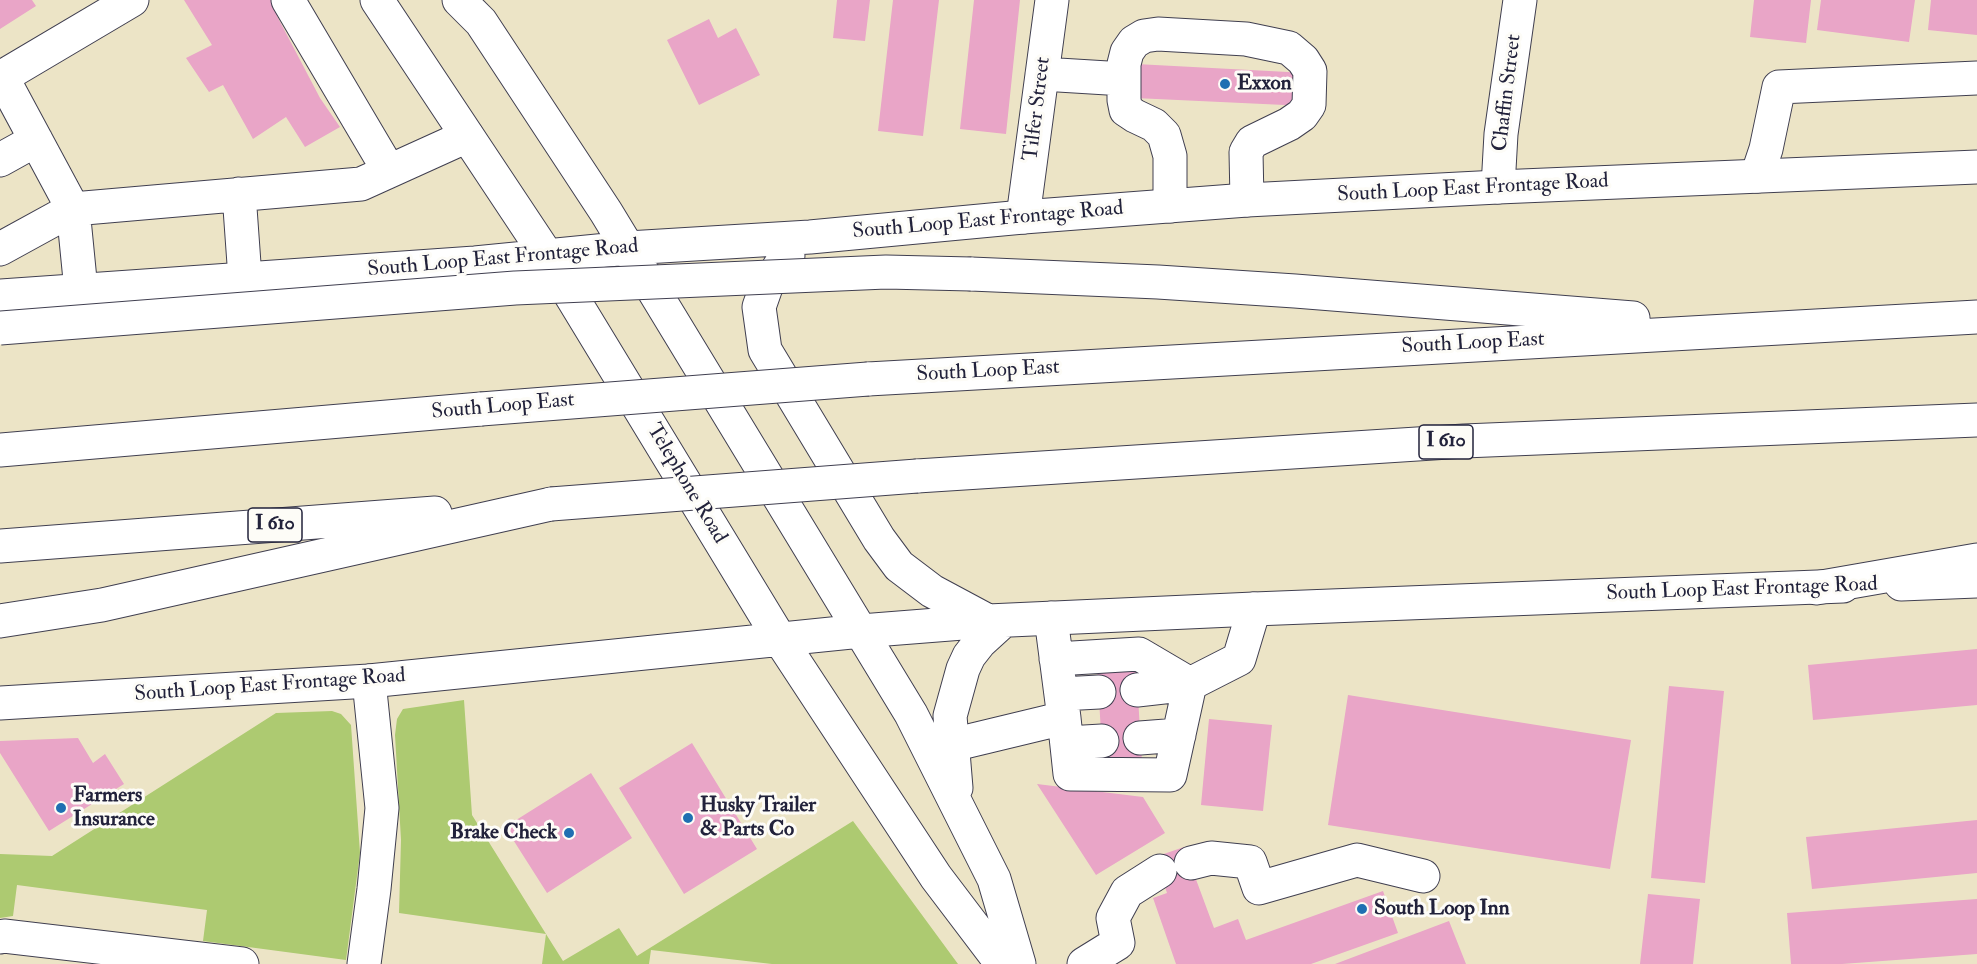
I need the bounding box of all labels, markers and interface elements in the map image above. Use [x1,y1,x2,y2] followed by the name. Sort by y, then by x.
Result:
[1488,33,1528,153] street label: Chaffin Street
[1019,56,1057,162] street label: Tilfer Street
[1237,71,1291,97] place label: Exxon
[1218,77,1232,91] marker: Exxon
[1337,169,1609,209] street label: South Loop East Frontage Road
[852,197,1124,245] street label: South Loop East Frontage Road
[367,235,639,283] street label: South Loop East Frontage Road
[1401,328,1545,360] street label: South Loop East
[916,356,1060,388] street label: South Loop East
[431,388,575,426] street label: South Loop East
[640,420,732,548] street label: Telephone Road
[1419,425,1473,459] road number: I 610
[248,508,302,542] road number: I 610
[1606,573,1878,607] street label: South Loop East Frontage Road
[134,664,406,708] street label: South Loop East Frontage Road
[73,783,155,833] place label: Farmers Insurance
[700,793,816,843] place label: Husky Trailer & Parts Co
[54,801,68,815] marker: Farmers Insurance
[681,811,695,825] marker: Husky Trailer & Parts Co
[450,820,557,846] place label: Brake Check
[562,826,576,840] marker: Brake Check
[1374,896,1510,922] place label: South Loop Inn
[1355,902,1369,916] marker: South Loop Inn

